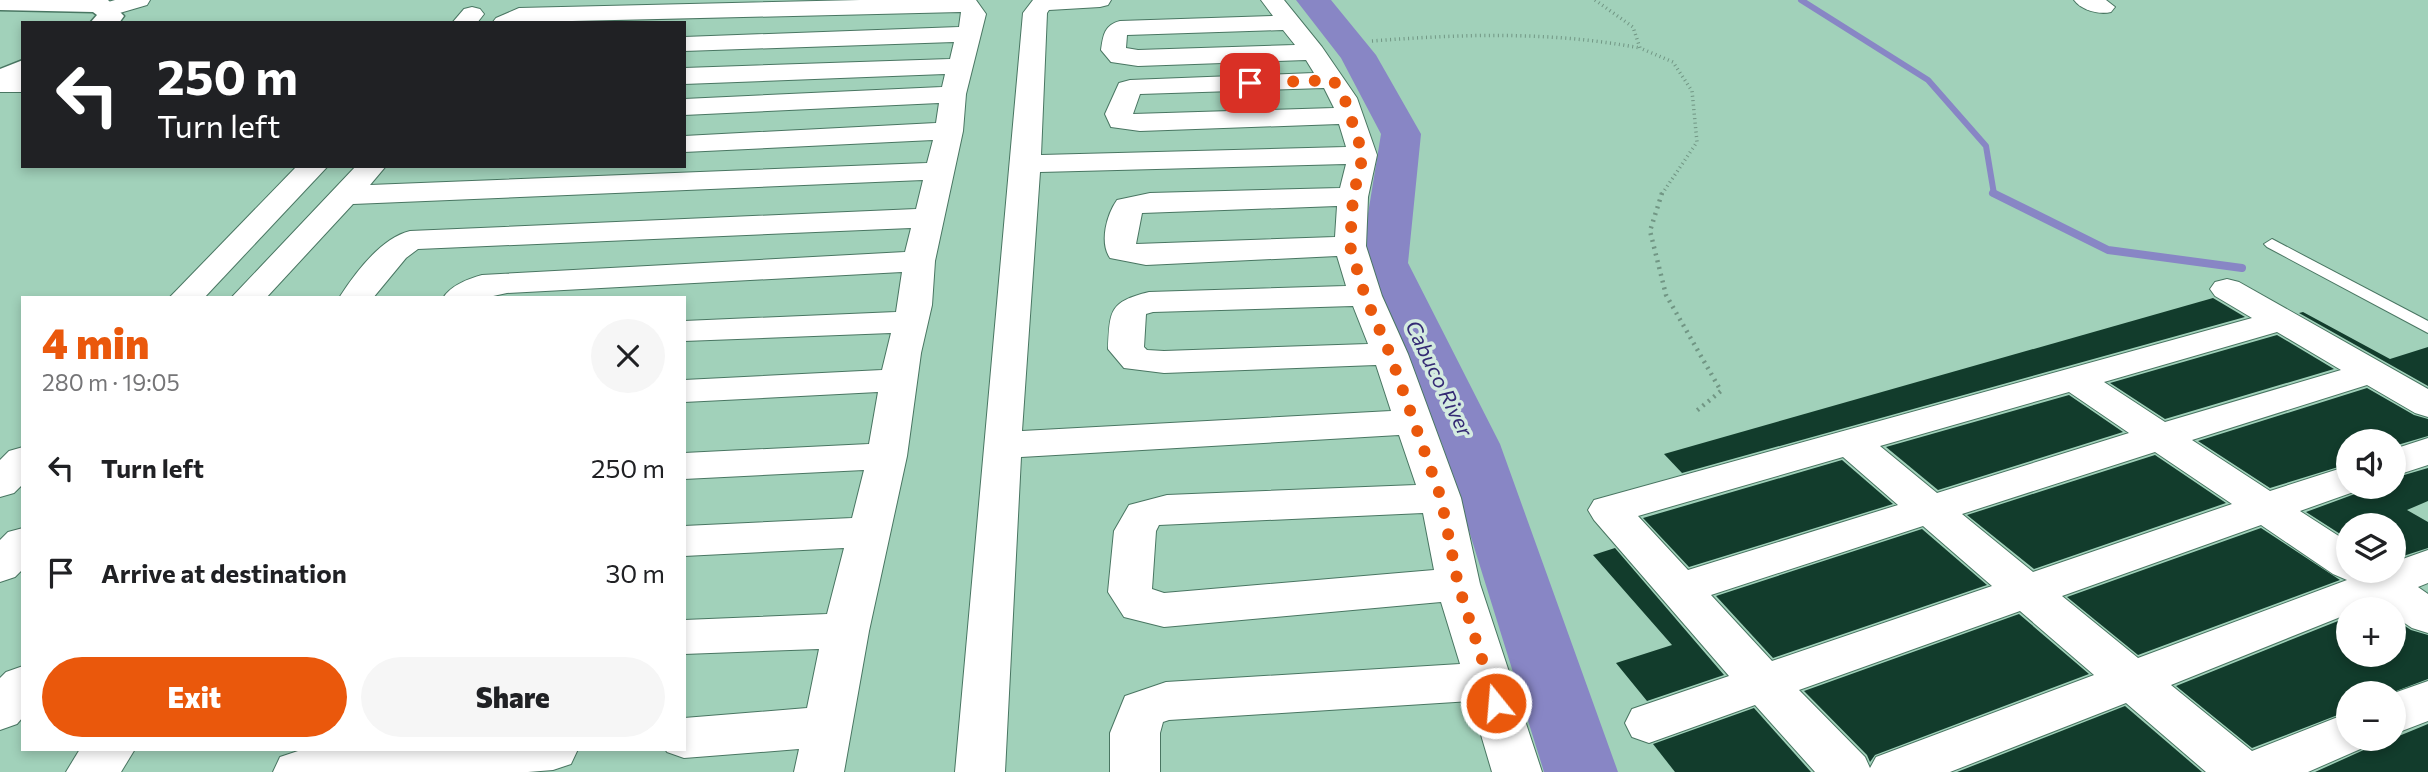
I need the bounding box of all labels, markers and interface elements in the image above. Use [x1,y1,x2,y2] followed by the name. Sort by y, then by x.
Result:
[157,45,298,105] text: 250 m
[42,49,133,140] icon: left
[1220,53,1280,113] pin
[1231,64,1269,102] icon: arrive
[157,105,281,145] text: Turn left
[42,316,149,368] text: 4 min
[1401,316,1479,441] water label: Cabuco River
[591,319,665,393] button: close
[42,368,180,396] text: 280 m · 19:05
[2336,429,2406,751] map controls
[2336,429,2406,499] button: sound
[42,449,80,487] icon: left
[101,452,204,483] text: Turn left
[591,452,665,483] text: 250 m
[2336,513,2406,583] button: layers
[42,554,80,592] icon: arrive
[101,557,347,588] text: Arrive at destination
[606,557,665,588] text: 30 m
[2336,597,2406,667] button: +
[42,657,347,737] button: Exit
[361,657,665,737] button: Share
[1459,666,1533,740] position arrow
[2336,681,2406,751] button: −

